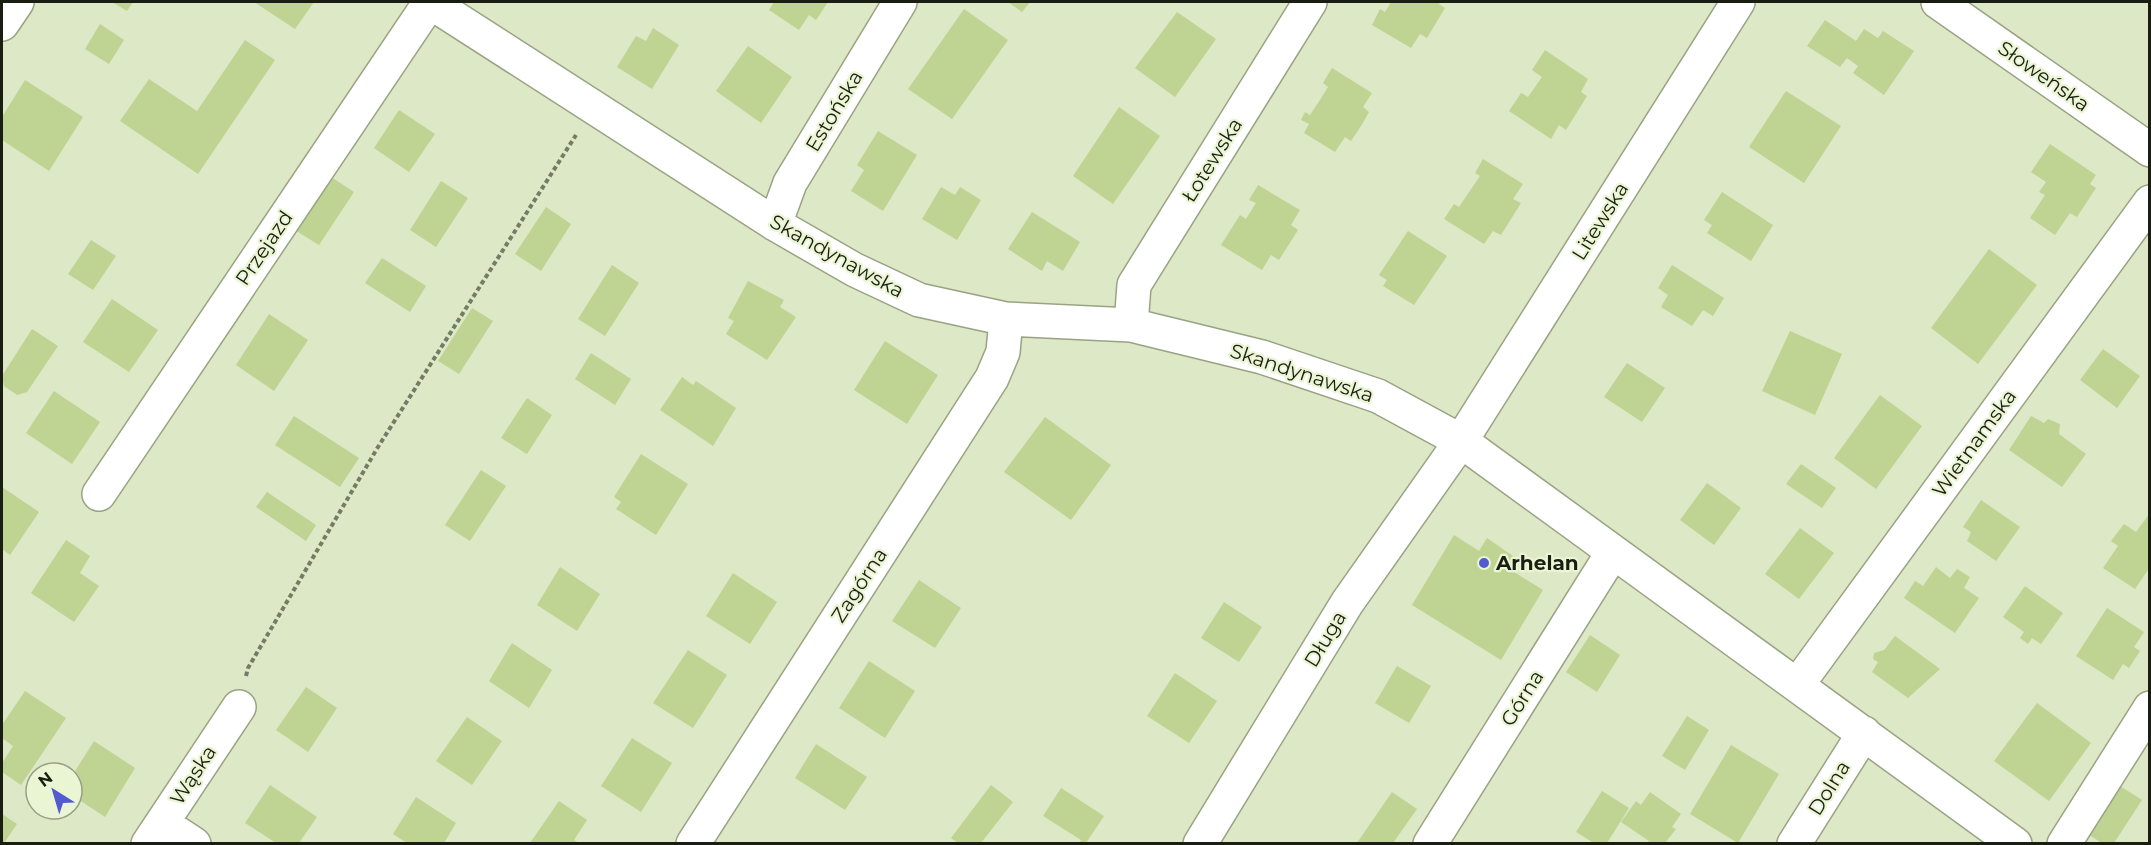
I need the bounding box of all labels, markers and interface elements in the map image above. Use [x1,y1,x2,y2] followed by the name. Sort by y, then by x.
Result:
[1994,36,2094,116] street label: Słoweńska
[801,66,867,156] street label: Estońska
[1177,113,1247,207] street label: Łotewska
[1567,178,1633,264] street label: Litewska
[230,206,298,290] street label: Przejazd
[766,209,908,303] street label: Skandynawska
[1227,338,1377,408] street label: Skandynawska
[1927,384,2021,502] street label: Wietnamska
[826,543,892,627] street label: Zagórna
[1495,551,1579,575] place label: Arhelan
[1477,556,1491,570] marker: Arhelan
[1299,607,1351,671] street label: Długa
[1496,666,1548,730] street label: Górna
[165,741,221,809] street label: Wąska
[1803,756,1855,820] street label: Dolna
[24,761,84,821] north arrow
[34,768,56,791] text: N

